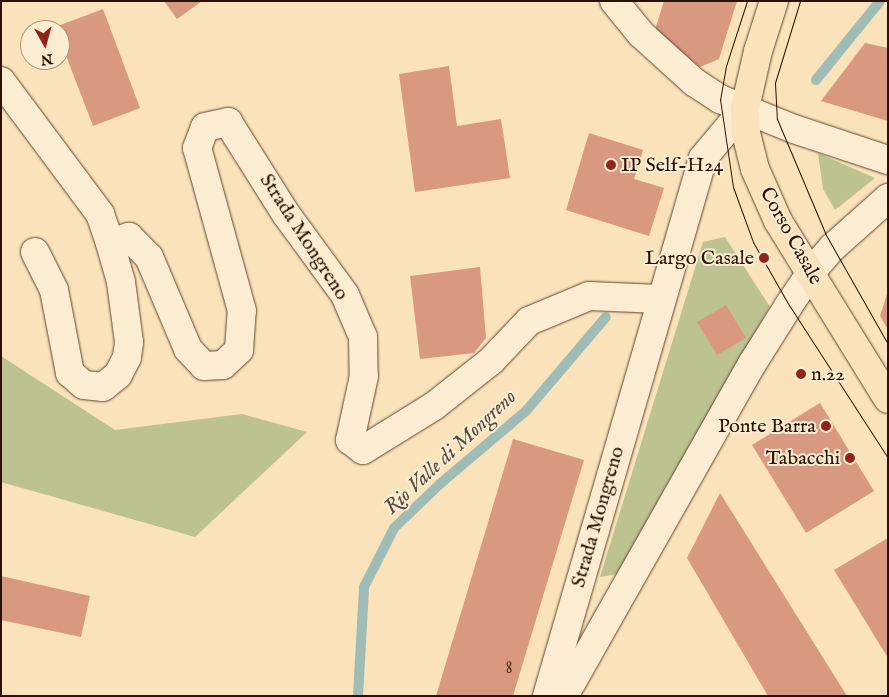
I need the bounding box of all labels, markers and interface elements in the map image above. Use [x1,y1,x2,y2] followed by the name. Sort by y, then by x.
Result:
[20,20,70,70] north arrow
[40,49,54,69] text: N
[621,153,723,177] place label: IP Self-H24
[605,159,617,171] marker: IP Self-H24
[254,169,354,305] street label: Strada Mongreno
[754,183,828,289] street label: Corso Casale
[645,246,754,270] place label: Largo Casale
[758,252,770,264] marker: Largo Casale
[811,362,845,386] place label: n.22
[795,368,807,380] marker: n.22
[380,385,522,521] water label: Rio Valle di Mongreno
[718,414,816,438] place label: Ponte Barra
[820,420,832,432] marker: Ponte Barra
[566,444,630,590] street label: Strada Mongreno
[766,446,840,470] place label: Tabacchi
[844,452,856,464] marker: Tabacchi
[505,658,513,680] house number: 8

